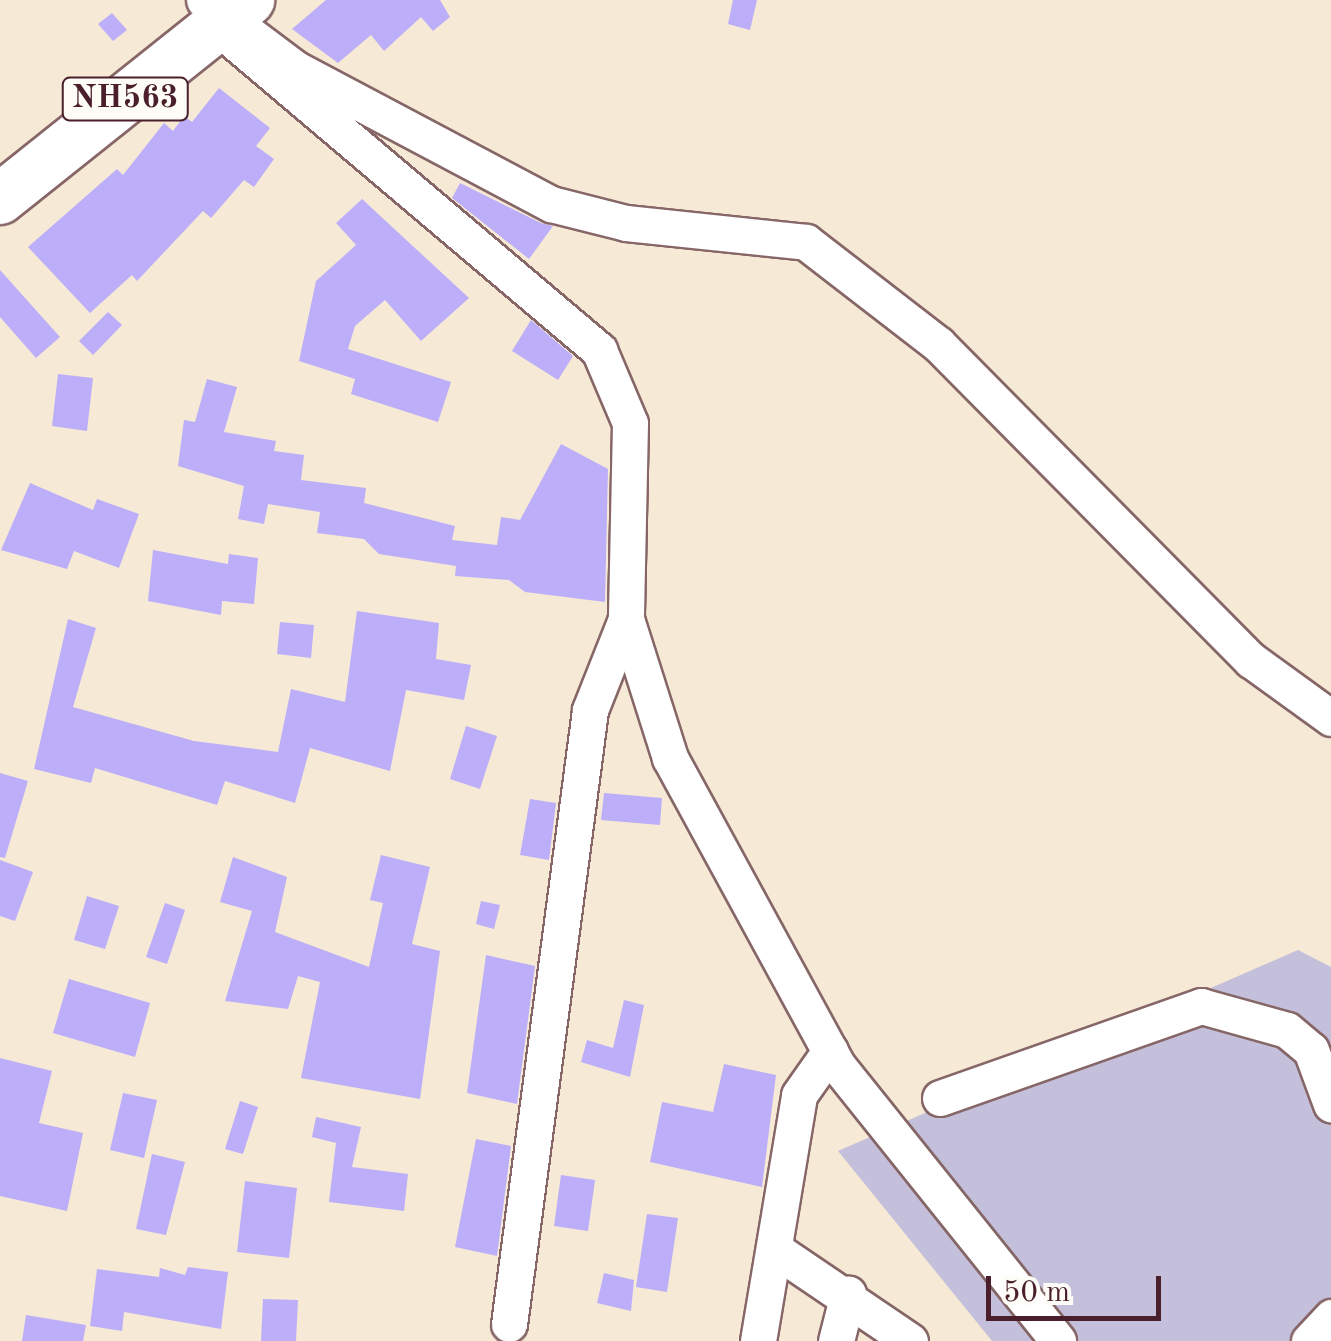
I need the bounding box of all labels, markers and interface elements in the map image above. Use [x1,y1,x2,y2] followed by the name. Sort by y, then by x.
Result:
[60,72,190,126] road number: NH563
[991,1256,1166,1318] scale bar
[1003,1278,1070,1308] text: 50 m

